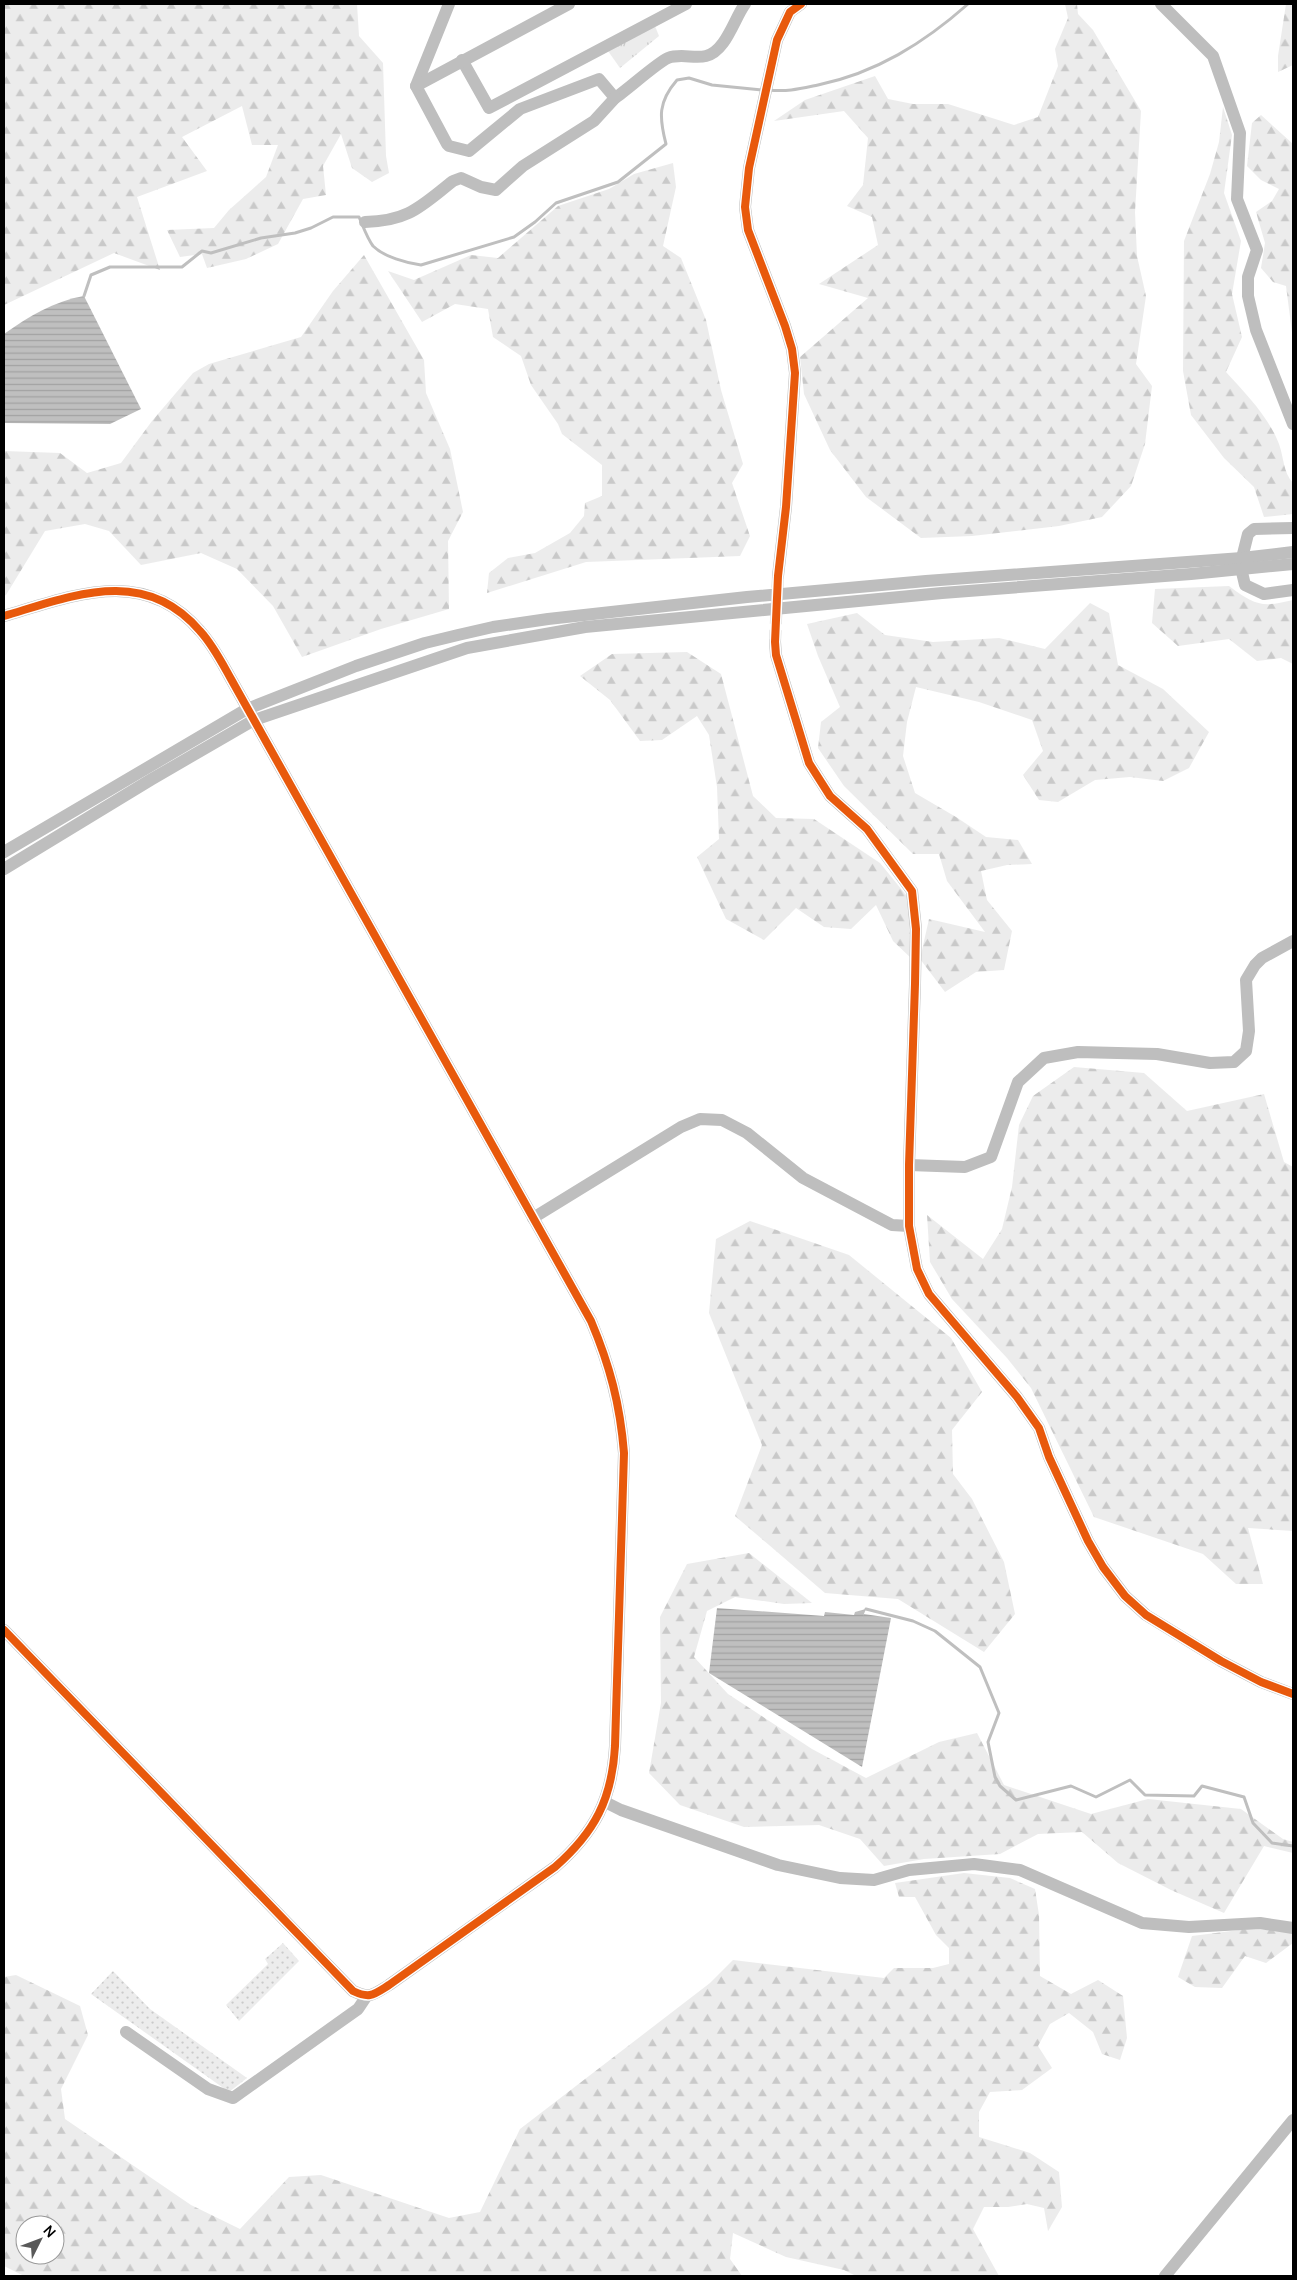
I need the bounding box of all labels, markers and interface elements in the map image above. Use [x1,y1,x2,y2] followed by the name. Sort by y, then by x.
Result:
[15,2215,65,2265] north arrow
[40,2221,60,2241] text: N

